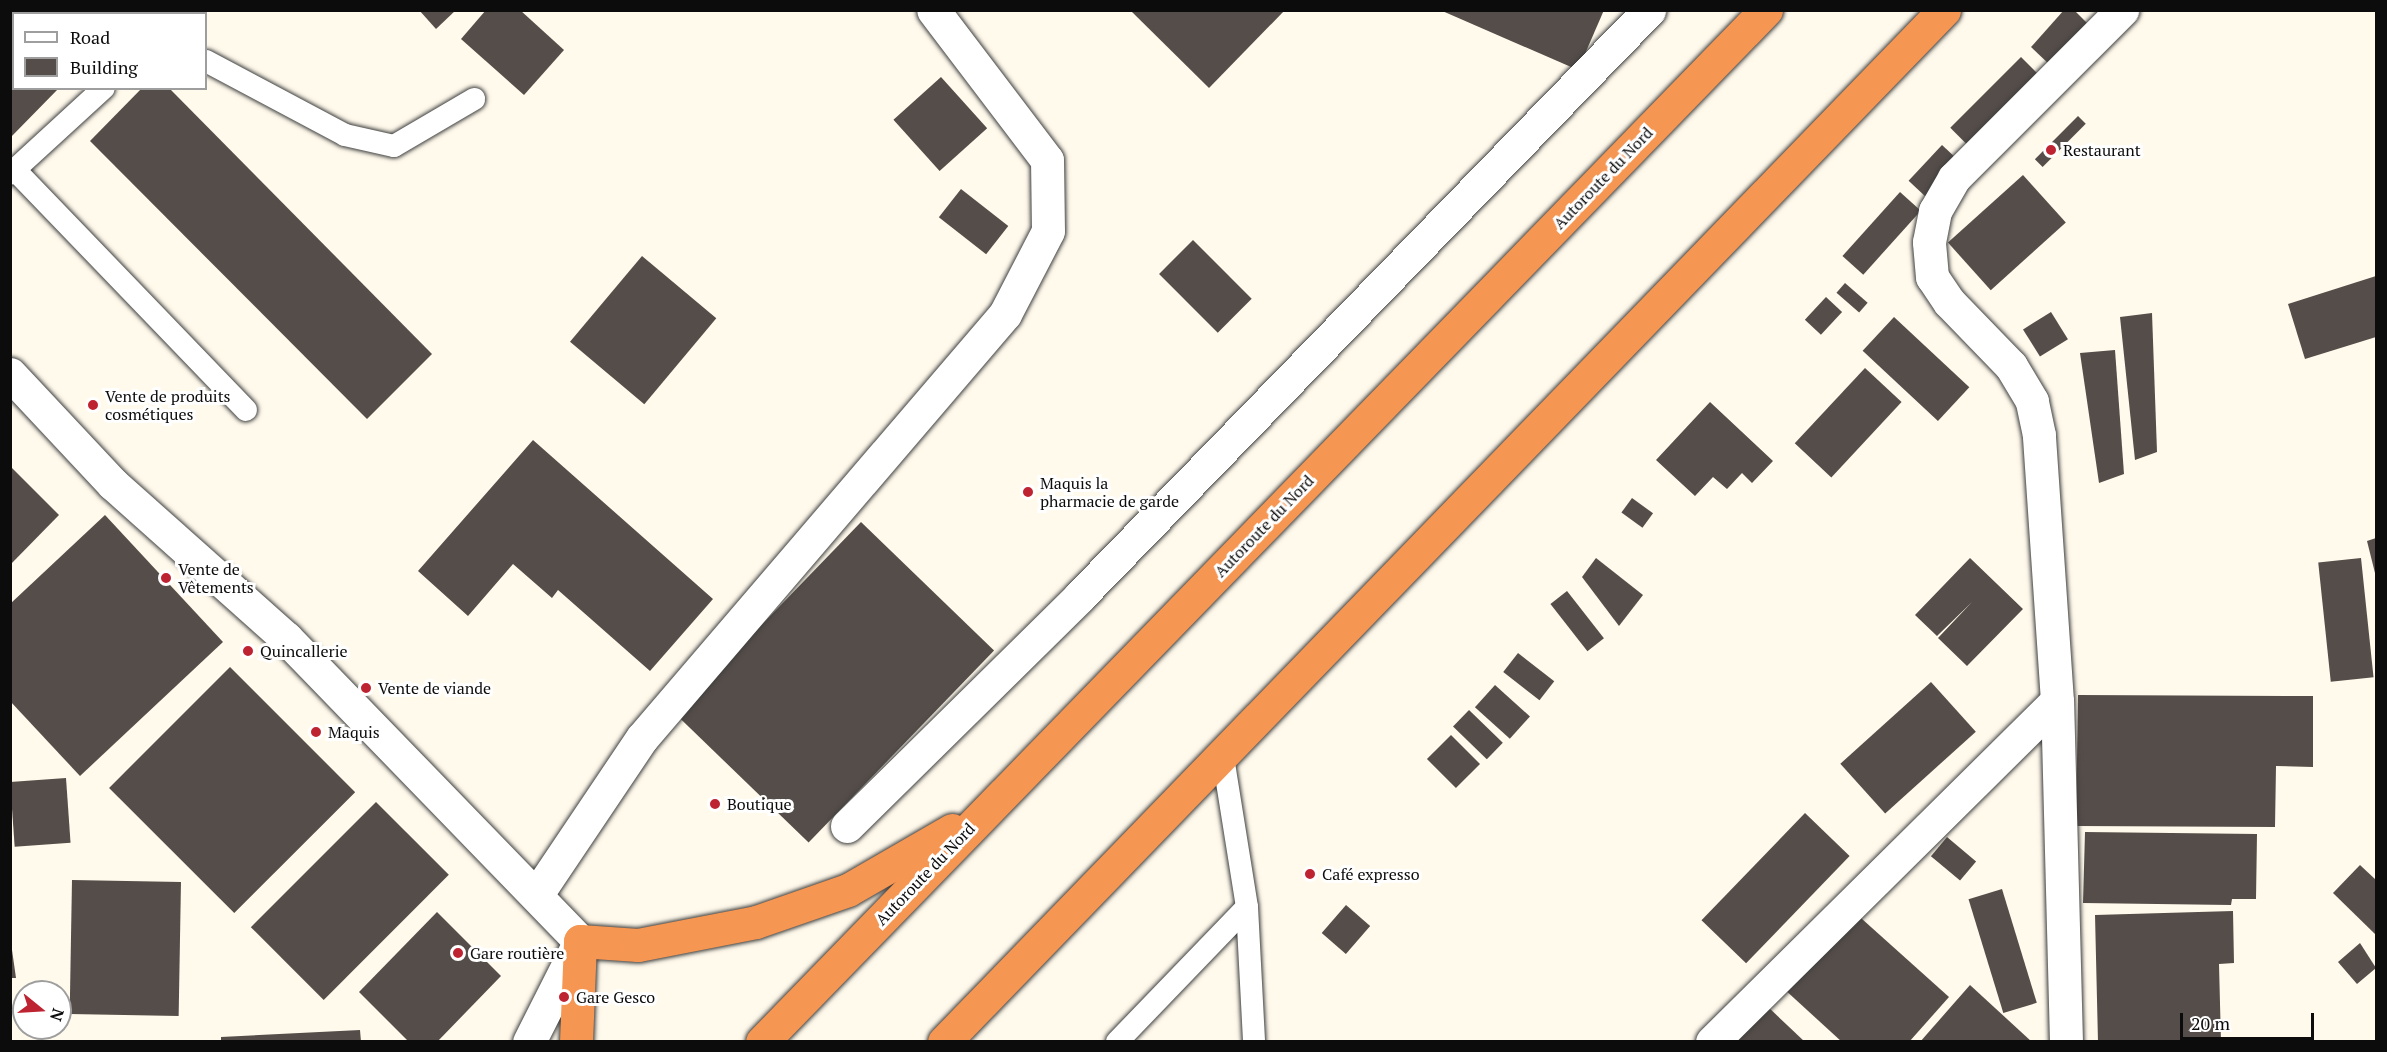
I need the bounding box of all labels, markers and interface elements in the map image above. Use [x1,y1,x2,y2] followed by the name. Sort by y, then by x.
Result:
[12,12,207,90] legend
[70,25,110,49] text: Road
[70,55,138,79] text: Building
[1549,123,1657,233] street label: Autoroute du Nord
[2063,140,2141,160] place label: Restaurant
[2044,143,2058,157] marker: Restaurant
[105,386,231,424] place label: Vente de produits cosmétiques
[86,398,100,412] marker: Vente de produits cosmétiques
[1210,471,1318,581] street label: Autoroute du Nord
[1040,473,1179,511] place label: Maquis la pharmacie de garde
[1021,485,1035,499] marker: Maquis la pharmacie de garde
[178,559,254,597] place label: Vente de Vêtements
[159,571,173,585] marker: Vente de Vêtements
[260,641,348,661] place label: Quincallerie
[241,644,255,658] marker: Quincallerie
[378,678,491,698] place label: Vente de viande
[359,681,373,695] marker: Vente de viande
[328,722,380,742] place label: Maquis
[309,725,323,739] marker: Maquis
[727,794,792,814] place label: Boutique
[708,797,722,811] marker: Boutique
[871,819,979,929] street label: Autoroute du Nord
[1322,864,1420,884] place label: Café expresso
[1303,867,1317,881] marker: Café expresso
[470,943,564,963] place label: Gare routière
[451,946,465,960] marker: Gare routière
[12,980,72,1040] north arrow
[576,987,655,1007] place label: Gare Gesco
[557,990,571,1004] marker: Gare Gesco
[2183,1001,2316,1039] scale bar
[45,1006,70,1024] text: N
[2191,1011,2230,1035] text: 20 m

